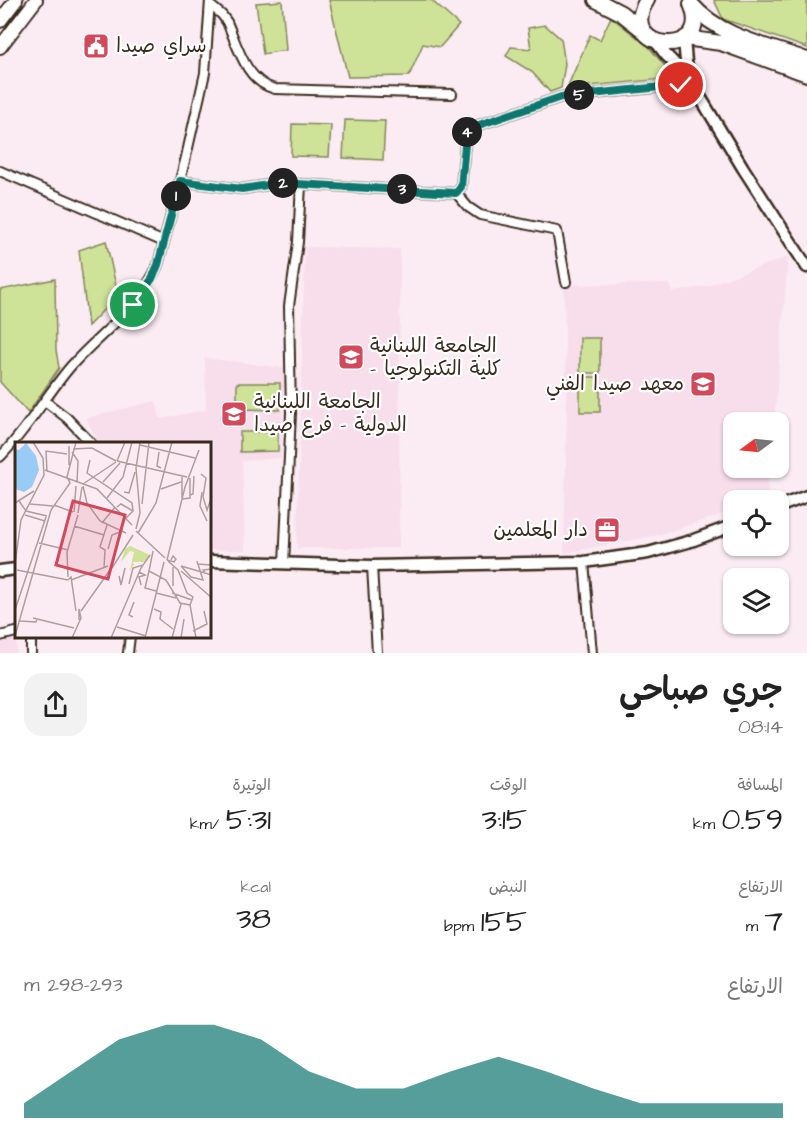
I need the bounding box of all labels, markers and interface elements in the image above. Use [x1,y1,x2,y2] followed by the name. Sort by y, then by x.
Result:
[81,31,111,61] public building icon: سراي صيدا
[116,32,207,60] place label: سراي صيدا
[655,59,706,110] pin
[664,68,697,101] icon: check
[564,80,594,110] pin: 5
[573,84,585,106] text: 5
[452,117,482,147] pin: 4
[462,121,472,143] text: 4
[268,168,298,198] pin: 2
[278,172,288,194] text: 2
[387,174,417,204] pin: 3
[398,178,406,200] text: 3
[161,181,191,211] pin: 1
[175,185,177,207] text: 1
[107,279,158,330] pin
[116,288,149,321] icon: arrive
[370,332,501,383] place label: الجامعة اللبنانية - كلية التكنولوجيا
[336,342,366,372] school or university icon: الجامعة اللبنانية - كلية التكنولوجيا
[688,369,718,399] school or university icon: معهد صيدا الفني
[546,370,684,401] place label: معهد صيدا الفني
[254,388,407,439] place label: الجامعة اللبنانية الدولية - فرع صيدا
[219,399,249,429] school or university icon: الجامعة اللبنانية الدولية - فرع صيدا
[723,412,789,478] north arrow
[723,412,789,634] map controls
[15,442,212,638] inset map
[723,490,789,556] button: locate
[592,515,622,545] office icon: دار المعلمين
[493,516,588,544] place label: دار المعلمين
[723,568,789,634] button: layers
[619,667,783,713] text: جري صباحي
[24,673,87,736] button: share
[738,713,783,741] text: 08:14
[232,774,271,796] text: الوتيرة
[490,774,527,796] text: الوقت
[737,774,783,796] text: المسافة
[226,799,271,841] text: 5:31
[482,799,527,841] text: 3:15
[722,799,783,841] text: 0.59
[190,813,226,835] text: /km
[693,813,722,835] text: km
[240,876,271,898] text: kcal
[489,876,527,898] text: النبض
[738,876,783,898] text: الارتفاع
[236,898,271,940] text: 38
[481,901,527,943] text: 155
[765,901,783,943] text: 7
[444,915,481,937] text: bpm
[746,915,765,937] text: m
[24,971,123,999] text: 293–298 m
[727,973,783,1001] text: الارتفاع

